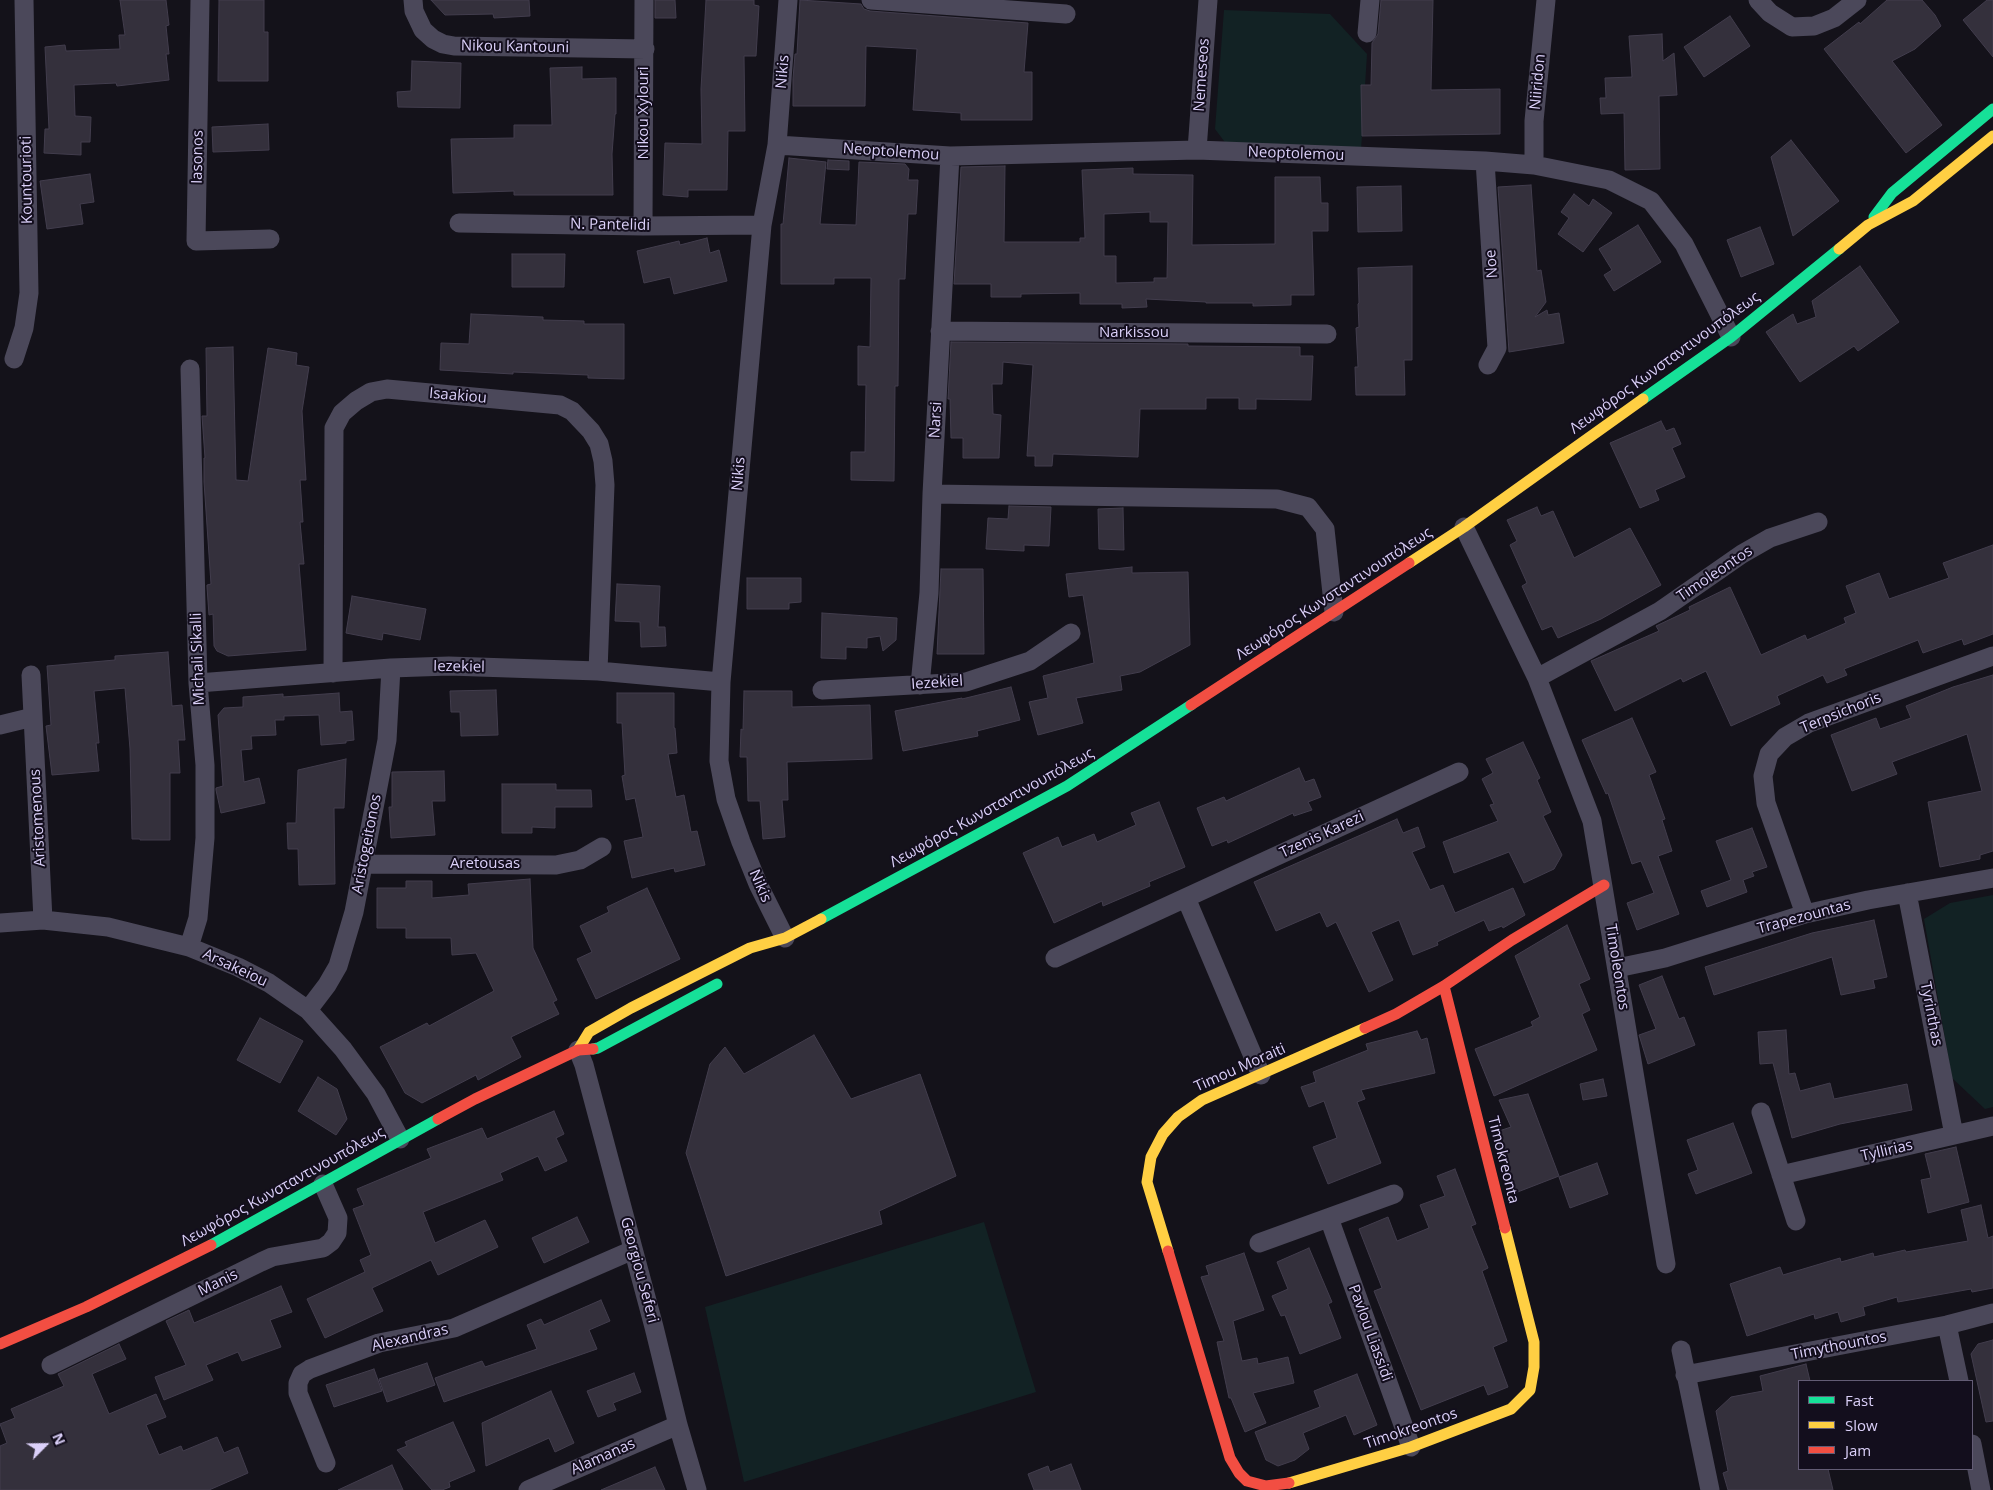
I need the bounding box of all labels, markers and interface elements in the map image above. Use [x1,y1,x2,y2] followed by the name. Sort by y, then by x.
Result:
[461,37,569,57] street label: Nikou Kantouni
[1190,38,1214,112] street label: Nemeseos
[1527,53,1549,111] street label: Niiridon
[773,54,793,90] street label: Nikis
[635,66,653,160] street label: Nikou Xylouri
[189,130,207,184] street label: Iasonos
[17,136,37,224] street label: Kountourioti
[842,140,940,164] street label: Neoptolemou
[1247,143,1345,165] street label: Neoptolemou
[570,215,650,235] street label: N. Pantelidi
[1482,249,1502,279] street label: Noe
[1566,288,1764,438] street label: Λεωφόρος Κωνσταντινουπόλεως
[1099,324,1169,342] street label: Narkissou
[428,385,488,407] street label: Isaakiou
[926,401,946,439] street label: Narsi
[729,456,749,492] street label: Nikis
[1232,524,1436,664] street label: Λεωφόρος Κωνσταντινουπόλεως
[1674,542,1756,606] street label: Timoleontos
[187,612,209,706] street label: Michali Sikalli
[433,658,485,676] street label: Iezekiel
[910,672,964,694] street label: Iezekiel
[1798,689,1884,737] street label: Terpsichoris
[887,744,1097,872] street label: Λεωφόρος Κωνσταντινουπόλεως
[26,769,50,867] street label: Aristomenous
[349,793,385,895] street label: Aristogeitonos
[1277,808,1367,862] street label: Tzenis Karezi
[450,855,520,873] street label: Aretousas
[745,867,775,905] street label: Nikis
[1755,896,1853,938] street label: Trapezountas
[1601,923,1633,1011] street label: Timoleontos
[200,945,270,991] street label: Arsakeiou
[1916,980,1946,1048] street label: Tyrinthas
[1192,1040,1288,1096] street label: Timou Moraiti
[1483,1115,1523,1205] street label: Timokreonta
[178,1123,388,1251] street label: Λεωφόρος Κωνσταντινουπόλεως
[1859,1136,1915,1166] street label: Tyllirias
[616,1215,662,1325] street label: Georgiou Seferi
[195,1266,241,1300] street label: Manis
[1344,1282,1396,1384] street label: Pavlou Liassidi
[370,1320,450,1356] street label: Alexandras
[1790,1328,1888,1364] street label: Timythountos
[1798,1380,1973,1470] legend
[1845,1390,1874,1410] text: Fast
[1362,1405,1460,1453] street label: Timokreontos
[1845,1415,1878,1435] text: Slow
[20,1420,70,1470] north arrow
[48,1430,70,1448] text: N
[568,1435,638,1479] street label: Alamanas
[1845,1440,1871,1460] text: Jam

